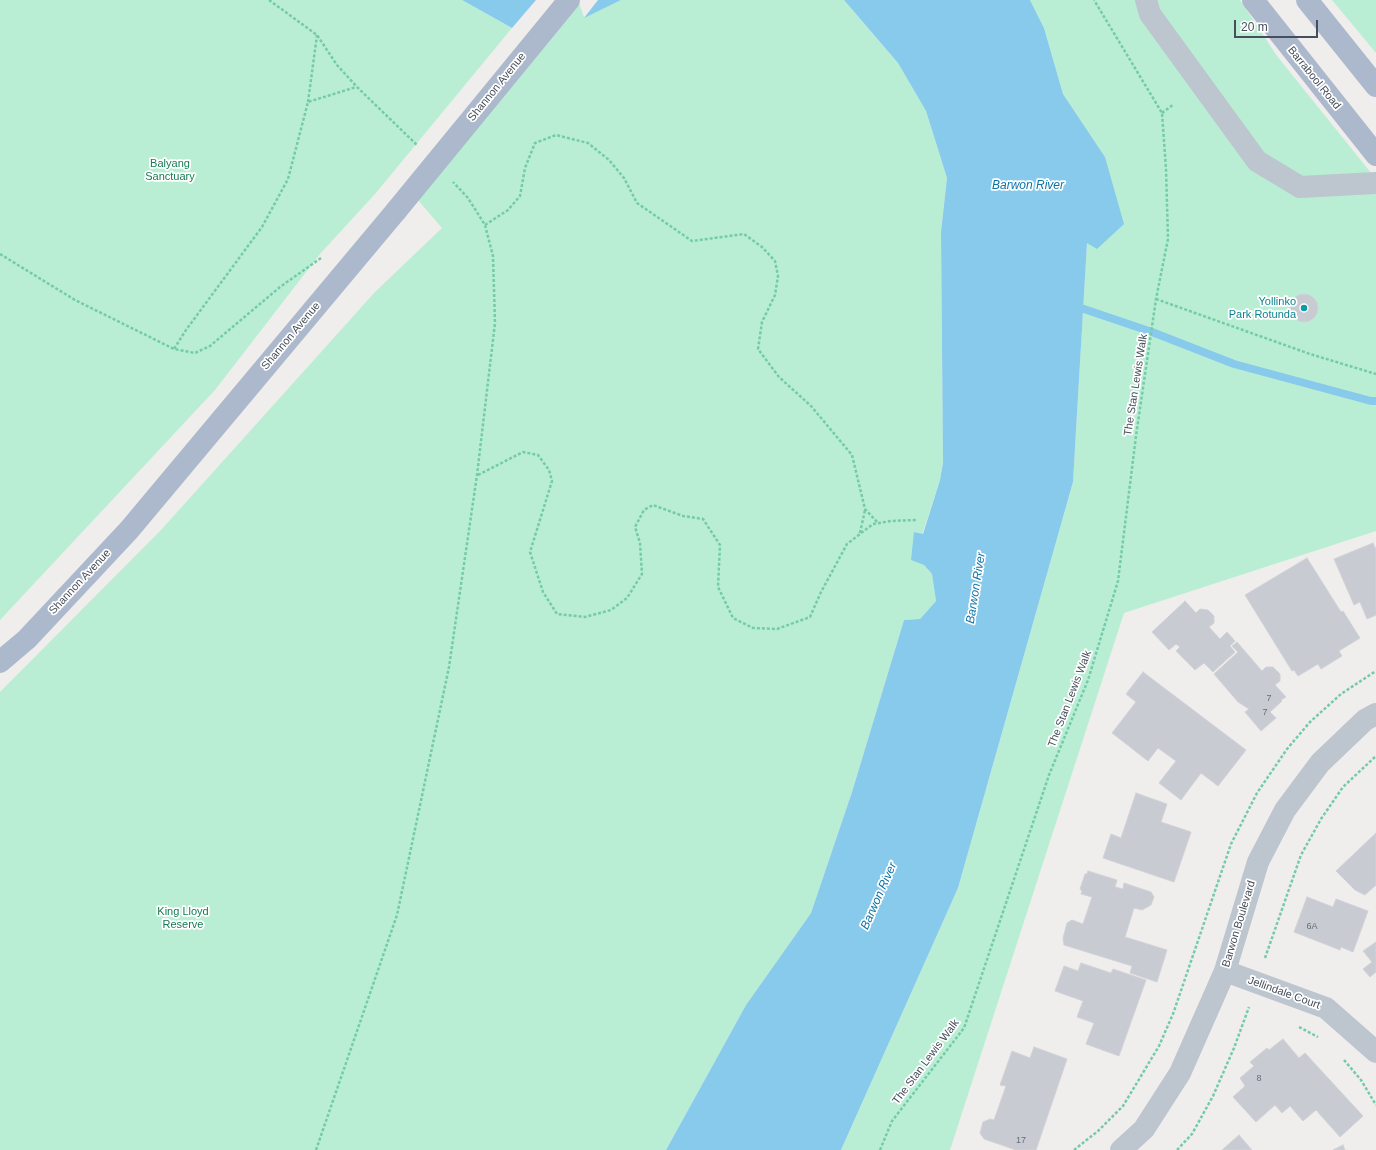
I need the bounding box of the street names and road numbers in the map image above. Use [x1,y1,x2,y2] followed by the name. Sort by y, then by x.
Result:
[1285,44,1343,112] street label: Barrabool Road
[465,50,529,124] street label: Shannon Avenue
[259,300,323,372] street label: Shannon Avenue
[1121,333,1151,437] street label: The Stan Lewis Walk
[46,547,114,617] street label: Shannon Avenue
[1045,649,1095,749] street label: The Stan Lewis Walk
[1220,879,1258,969] street label: Barwon Boulevard
[1246,974,1322,1012] street label: Jellindale Court
[890,1017,962,1107] street label: The Stan Lewis Walk

